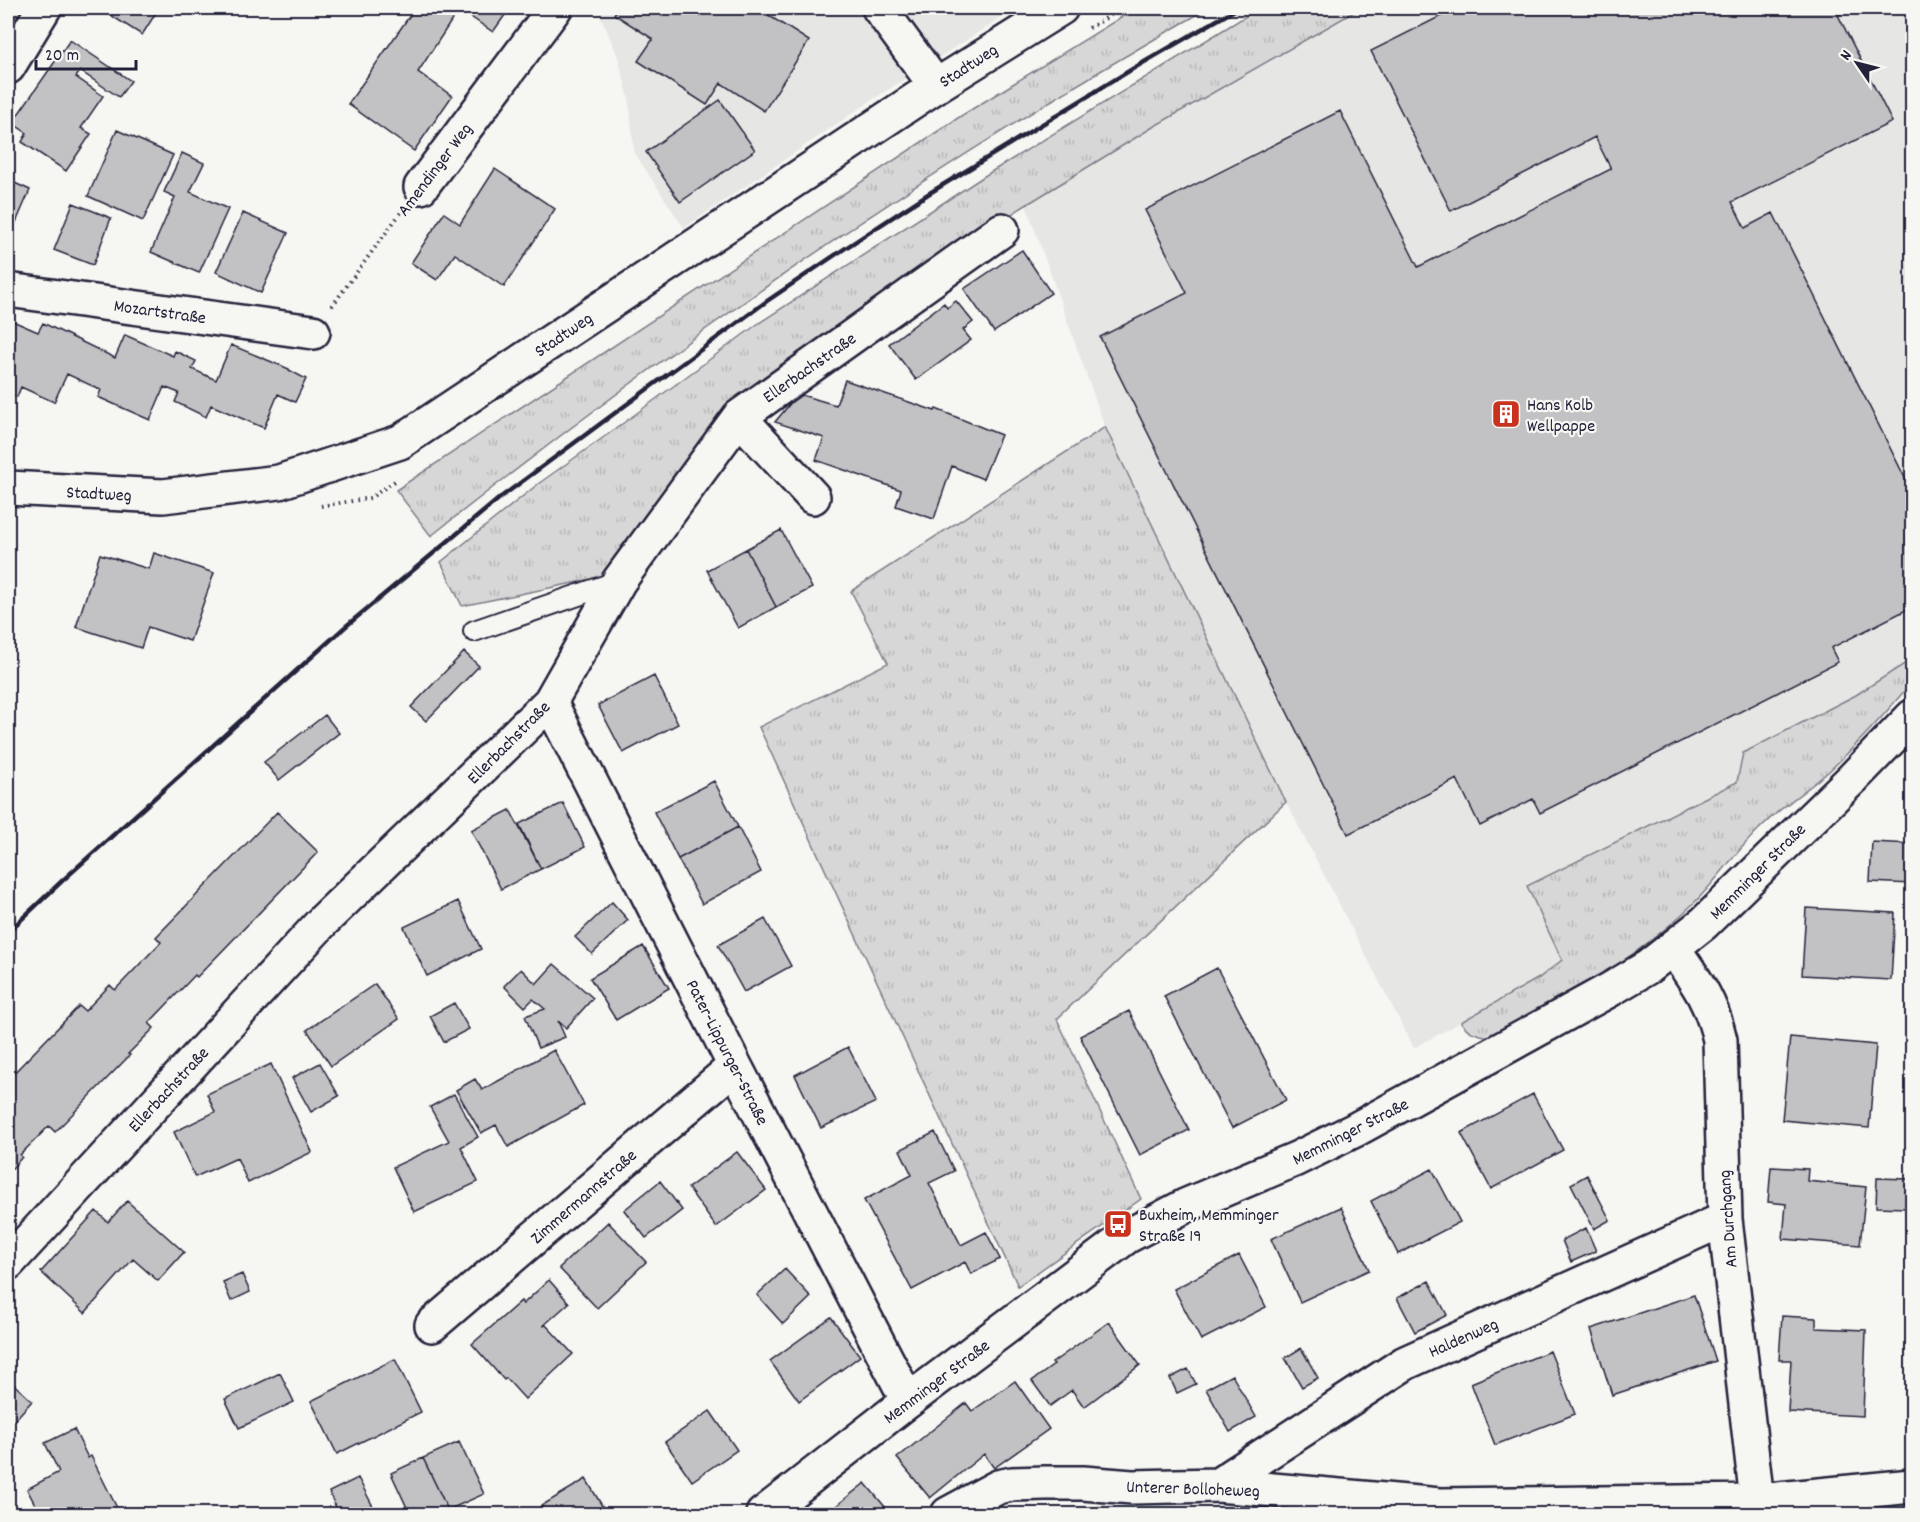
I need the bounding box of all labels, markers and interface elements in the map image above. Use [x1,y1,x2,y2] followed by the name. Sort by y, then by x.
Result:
[36,33,136,71] scale bar
[1827,33,1887,93] north arrow
[935,39,1004,95] street label: Stadtweg
[45,44,79,69] text: 20 m
[1835,46,1859,66] text: N
[393,118,480,222] street label: Amendinger Weg
[112,295,207,332] street label: Mozartstraße
[530,307,599,365] street label: Stadtweg
[759,328,862,411] street label: Ellerbachstraße
[1527,394,1595,440] place label: Hans Kolb Wellpappe
[1490,398,1522,430] building icon: Hans Kolb Wellpappe
[66,481,132,510] street label: Stadtweg
[462,696,557,791] street label: Ellerbachstraße
[1705,819,1813,927] street label: Memminger Straße
[678,976,773,1130] street label: Pater-Lippurger-Straße
[124,1042,216,1139] street label: Ellerbachstraße
[1289,1093,1414,1173] street label: Memminger Straße
[526,1145,643,1251] street label: Zimmermannstraße
[1714,1169,1745,1269] street label: Am Durchgang
[1139,1204,1279,1250] place label: Buxheim, Memminger Straße 19
[1102,1208,1134,1240] bus stop icon: Buxheim, Memminger Straße 19
[1425,1313,1503,1366] street label: Haldenweg
[879,1335,996,1431] street label: Memminger Straße
[1126,1476,1260,1505] street label: Unterer Bolloheweg

